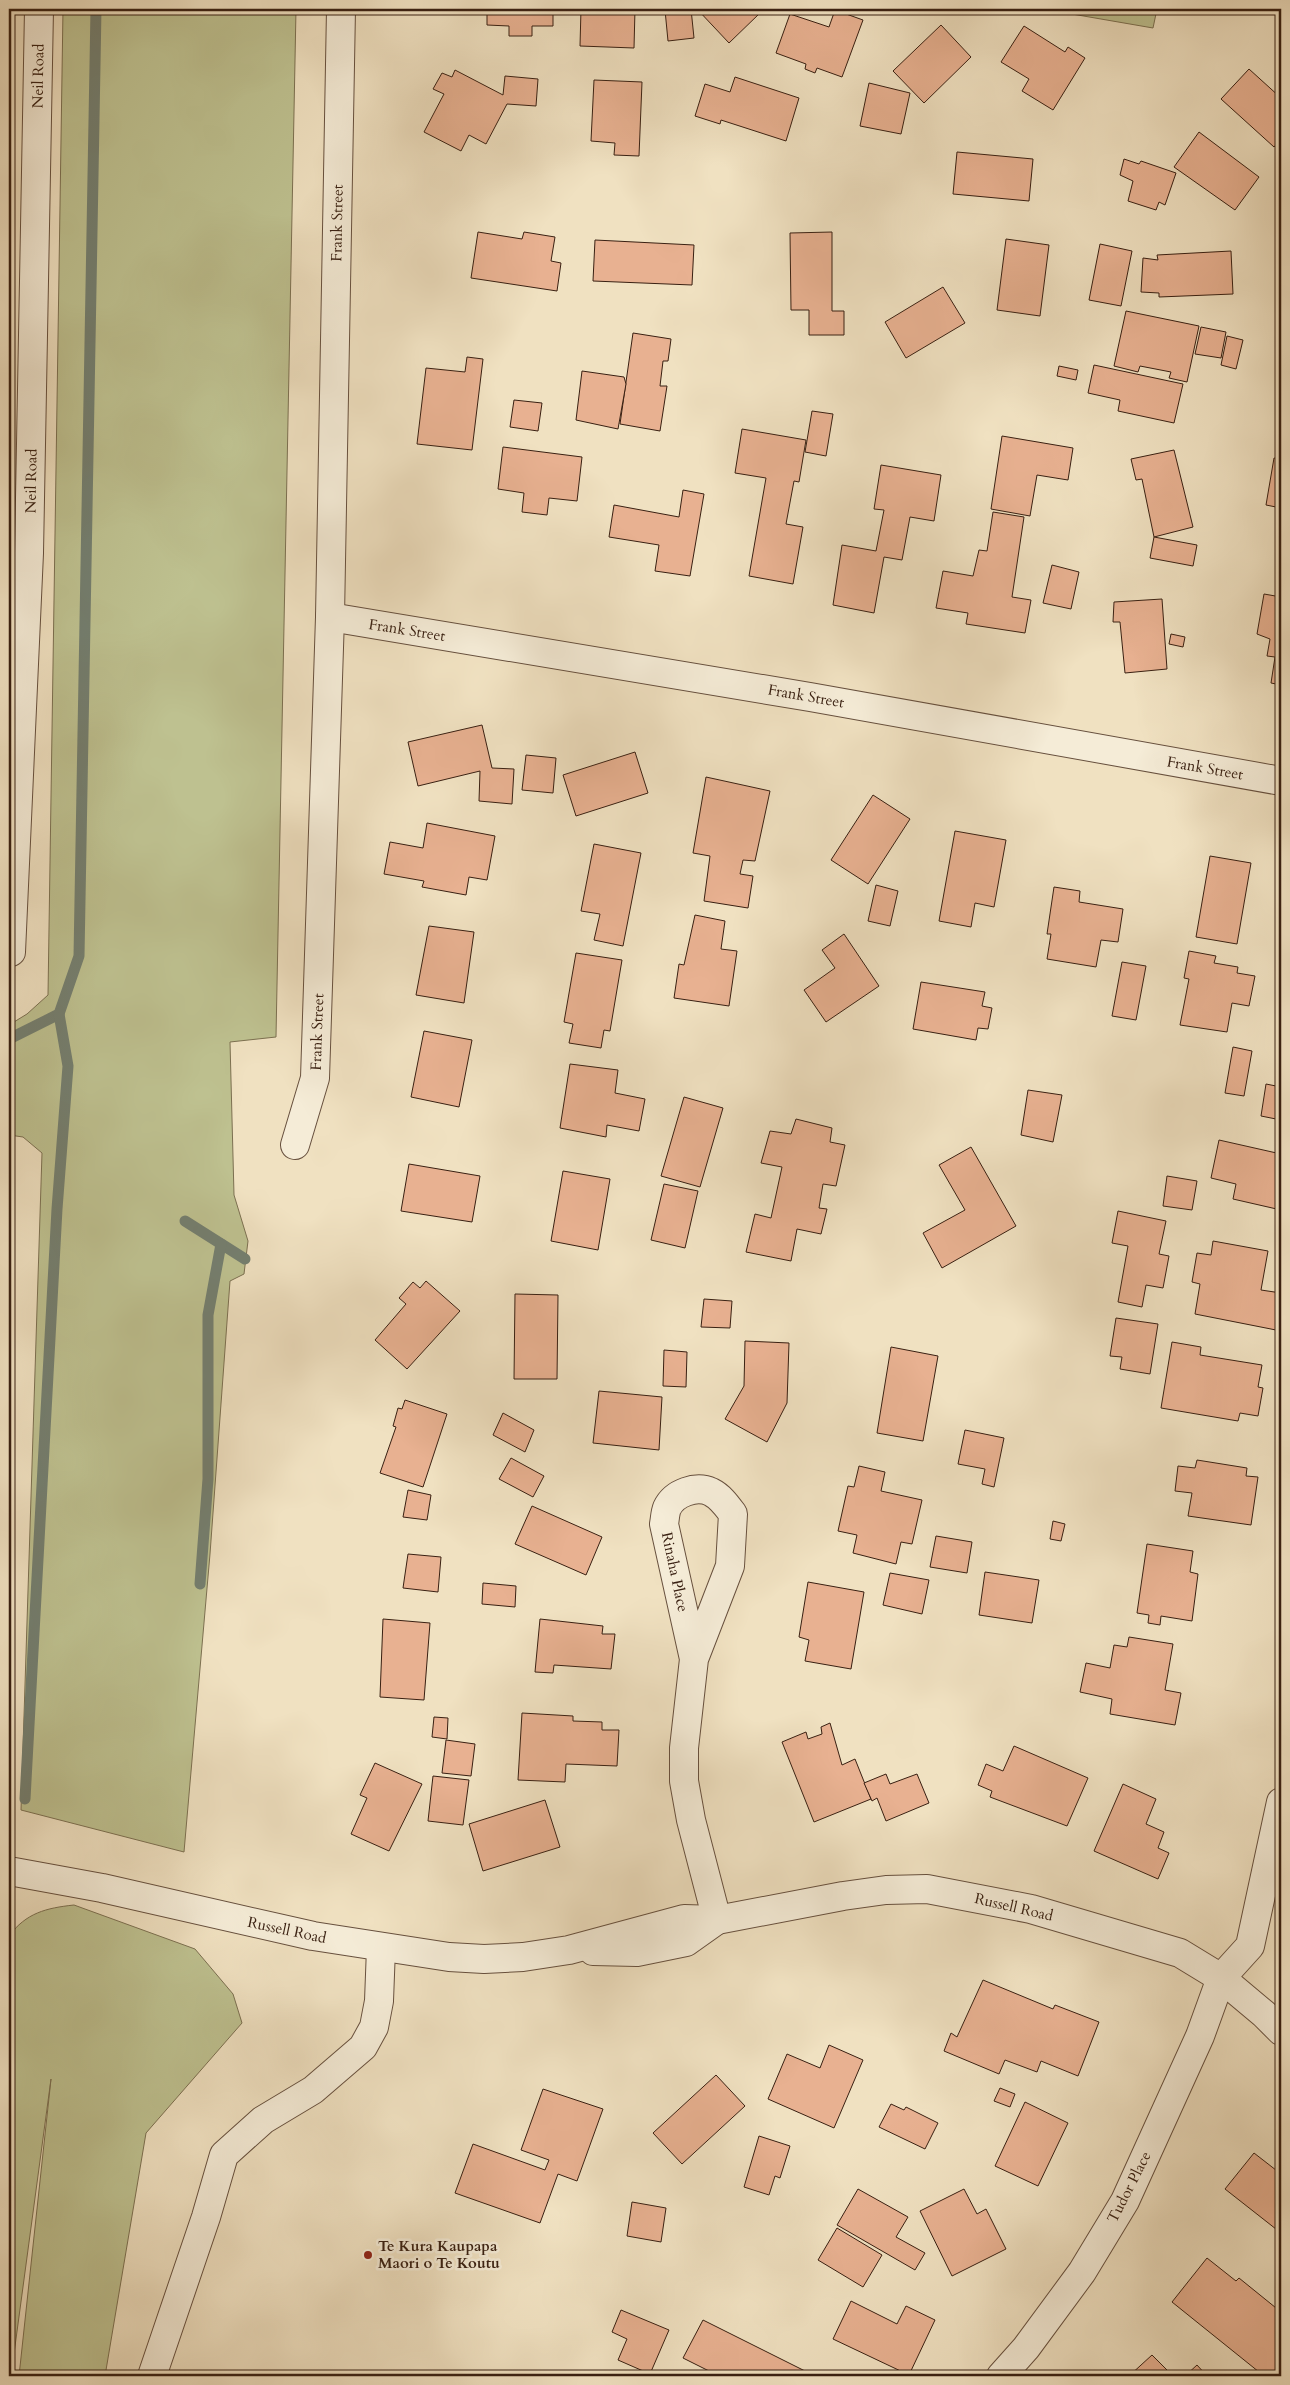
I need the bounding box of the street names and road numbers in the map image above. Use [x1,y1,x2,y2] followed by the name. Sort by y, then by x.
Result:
[27,43,49,108] street label: Neil Road
[326,184,348,262] street label: Frank Street
[20,448,42,513] street label: Neil Road
[367,614,447,646] street label: Frank Street
[766,679,846,713] street label: Frank Street
[1165,751,1245,785] street label: Frank Street
[306,993,328,1071] street label: Frank Street
[657,1530,693,1614] street label: Rinaha Place
[973,1888,1055,1926] street label: Russell Road
[246,1912,328,1948] street label: Russell Road
[1102,2148,1156,2226] street label: Tudor Place

